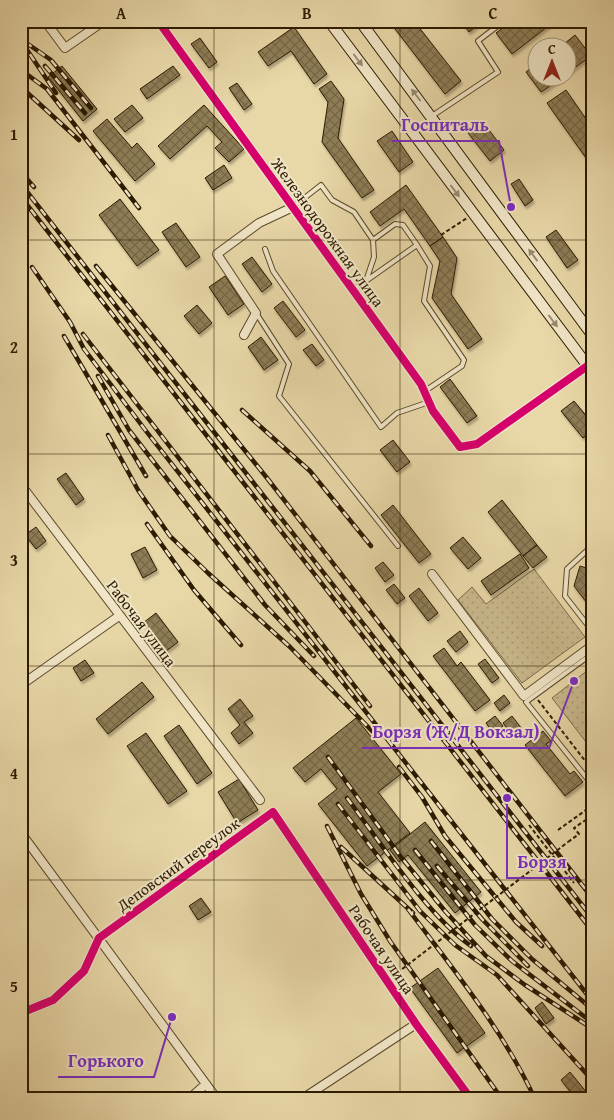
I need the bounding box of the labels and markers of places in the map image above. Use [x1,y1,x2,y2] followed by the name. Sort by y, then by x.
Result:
[392,108,499,141] callout: Госпиталь
[362,715,549,748] callout: Борзя (Ж/Д Вокзал)
[507,845,576,878] callout: Борзя
[58,1044,154,1077] callout: Горького

